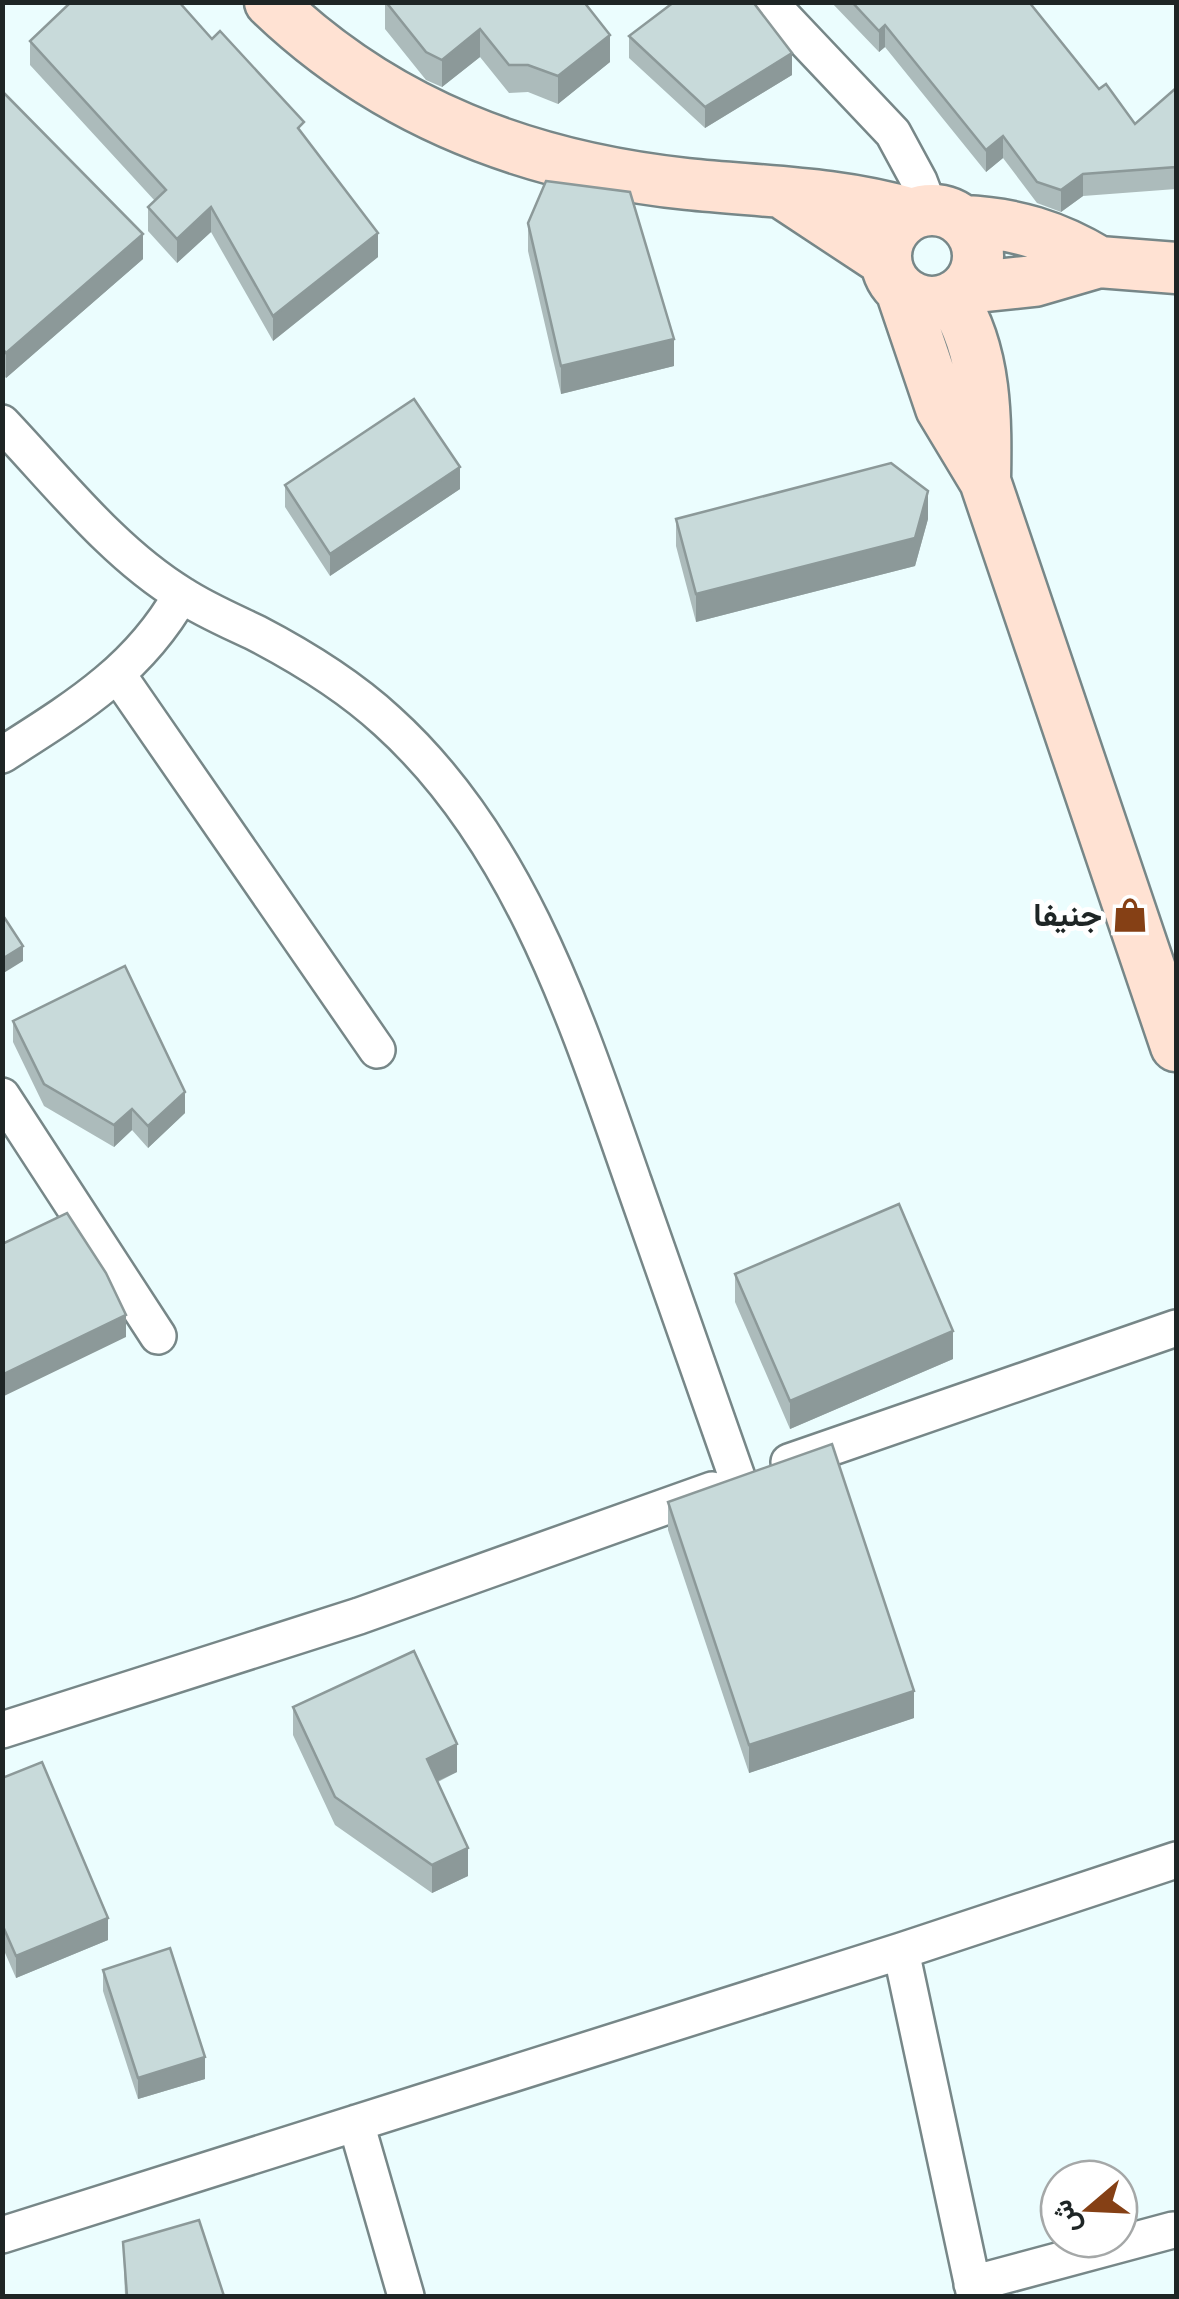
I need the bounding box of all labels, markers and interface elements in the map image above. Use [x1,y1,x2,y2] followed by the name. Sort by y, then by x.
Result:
[1033,896,1102,934] place label: جنيفا
[1111,896,1149,934] shop icon: جنيفا
[1039,2159,1139,2259] north arrow
[1045,2196,1087,2238] text: ش

